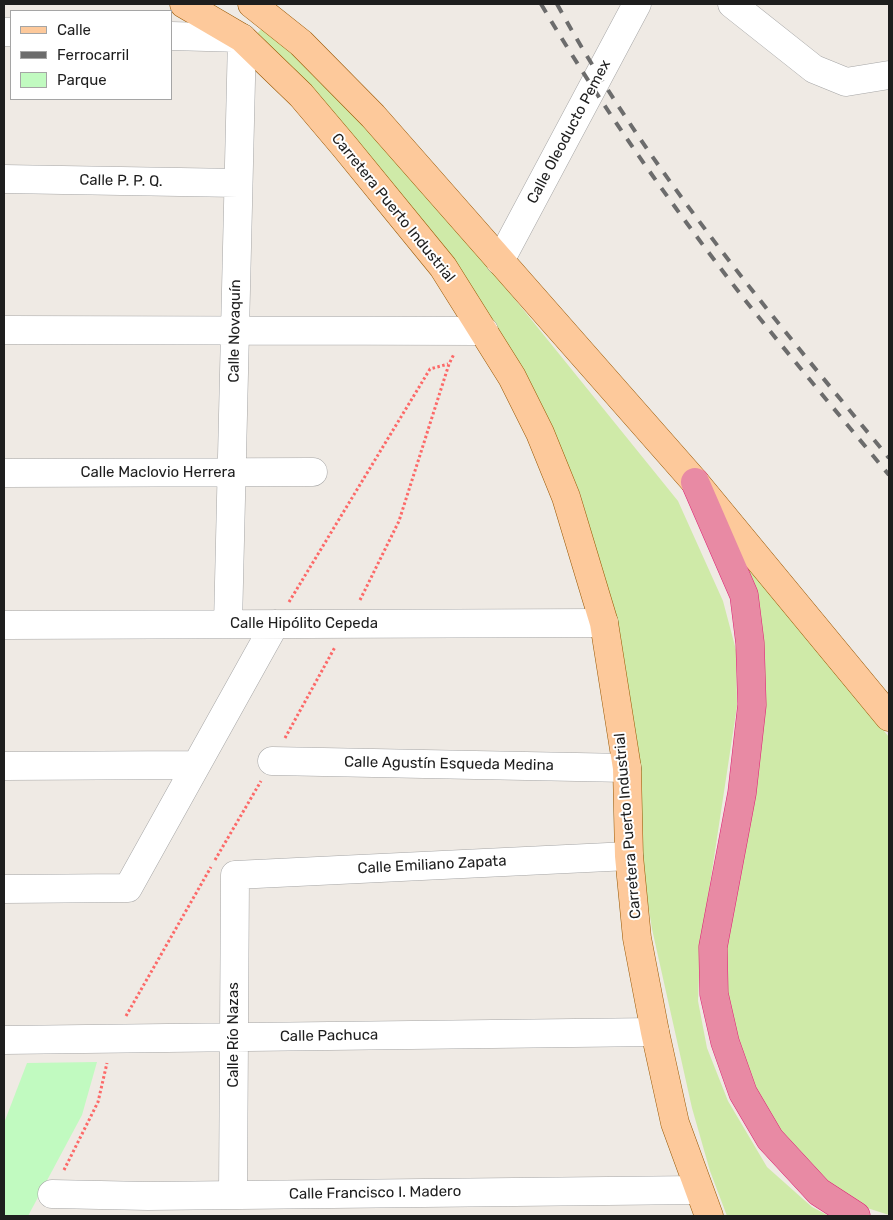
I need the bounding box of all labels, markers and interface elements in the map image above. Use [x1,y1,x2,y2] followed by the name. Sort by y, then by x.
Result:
[10,10,172,100] legend
[57,21,91,39] text: Calle
[57,46,129,64] text: Ferrocarril
[523,57,615,207] street label: Calle Oleoducto Pemex
[57,71,107,89] text: Parque
[327,130,459,286] street label: Carretera Puerto Industrial
[79,171,163,191] street label: Calle P. P. Q.
[225,279,245,383] street label: Calle Novaquín
[81,464,235,482] street label: Calle Maclovio Herrera
[230,615,378,633] street label: Calle Hipólito Cepeda
[611,732,645,920] street label: Carretera Puerto Industrial
[344,753,554,775] street label: Calle Agustín Esqueda Medina
[357,852,507,878] street label: Calle Emiliano Zapata
[225,982,243,1088] street label: Calle Río Nazas
[280,1026,378,1046] street label: Calle Pachuca
[289,1182,461,1204] street label: Calle Francisco I. Madero

